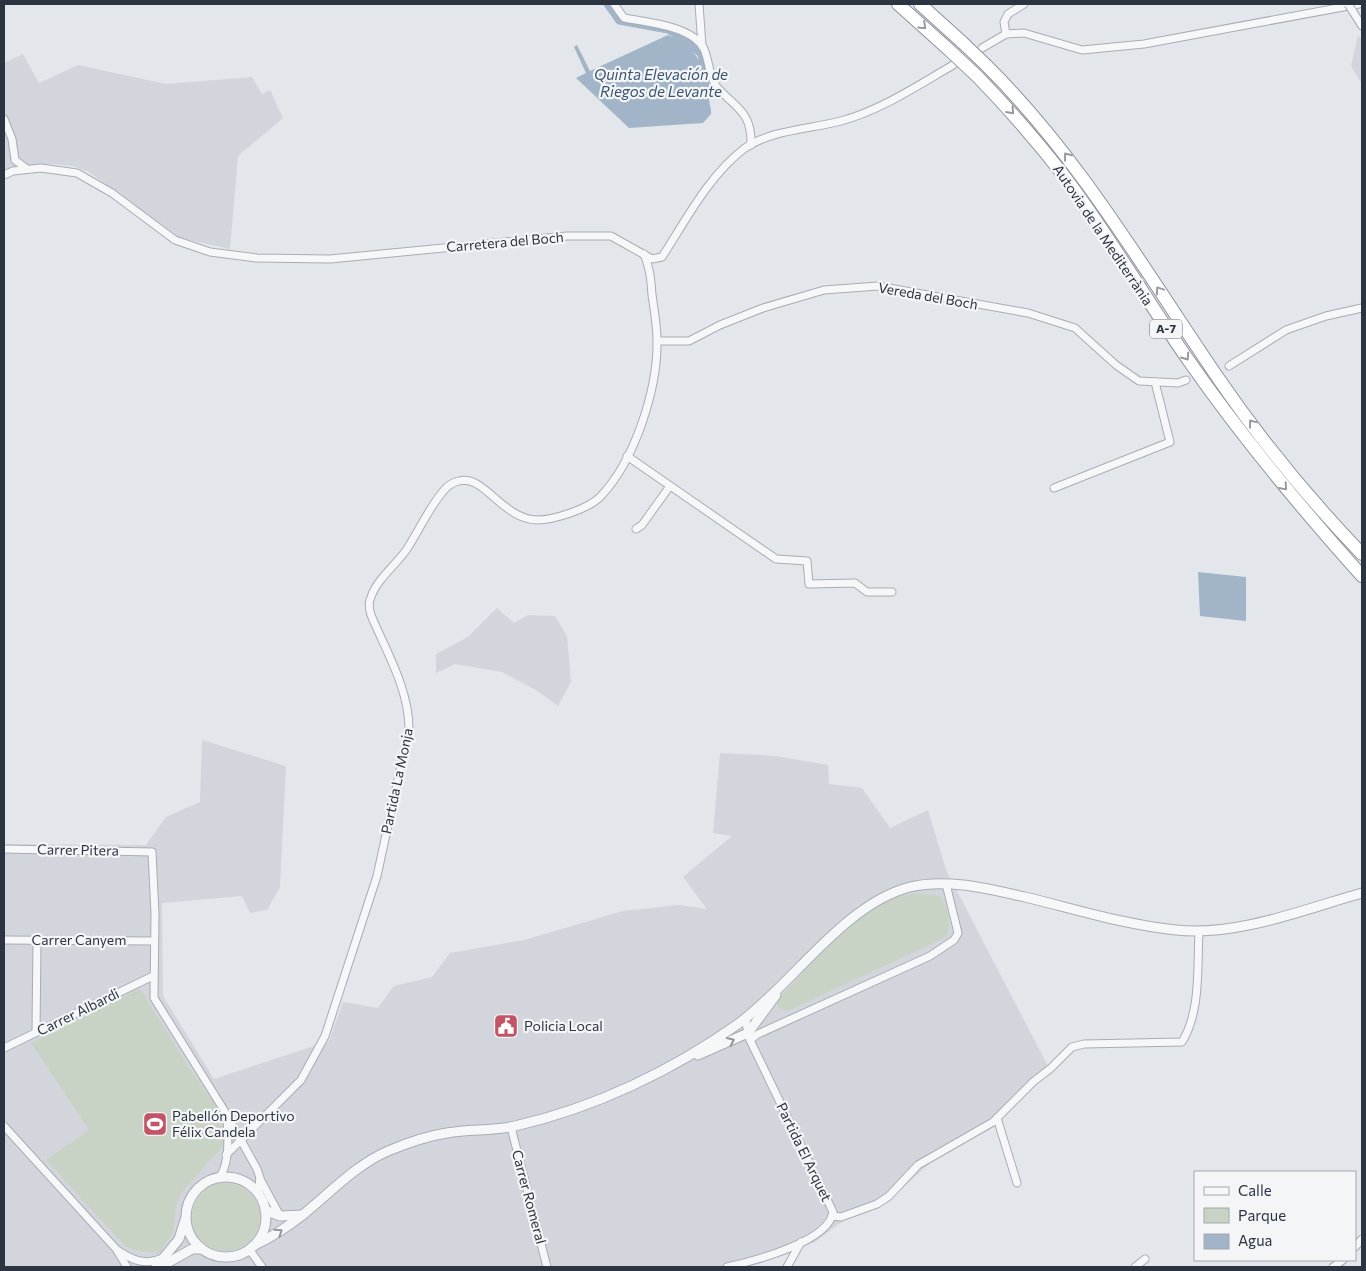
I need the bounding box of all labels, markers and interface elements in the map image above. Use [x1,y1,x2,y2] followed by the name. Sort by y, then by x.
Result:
[917,20,926,29] one-way arrow
[594,65,728,100] water label: Quinta Elevación de Riegos de Levante
[1005,106,1014,115] one-way arrow
[1064,152,1073,162] one-way arrow
[1050,161,1157,308] street label: Autovia de la Mediterrània
[446,228,564,255] street label: Carretera del Boch
[877,278,979,313] street label: Vereda del Boch
[1156,286,1165,296] one-way arrow
[1150,320,1182,338] road number: A-7
[1180,352,1189,361] one-way arrow
[1249,419,1258,429] one-way arrow
[1279,481,1288,490] one-way arrow
[377,726,416,835] street label: Partida La Monja
[37,840,119,859] street label: Carrer Pitera
[32,931,126,948] street label: Carrer Canyem
[34,984,122,1039] street label: Carrer Albardi
[493,1013,519,1039] public building icon: Policia Local
[524,1017,603,1034] place label: Policia Local
[726,1037,735,1047] one-way arrow
[773,1100,836,1204] street label: Partida El Arquet
[172,1107,295,1140] place label: Pabellón Deportivo Félix Candela
[142,1111,168,1137] sports icon: Pabellón Deportivo Félix Candela
[509,1148,550,1246] street label: Carrer Romeral
[1194,1171,1356,1261] legend
[1238,1181,1272,1199] text: Calle
[1238,1206,1286,1224] text: Parque
[273,1229,283,1238] one-way arrow
[1238,1231,1272,1249] text: Agua

